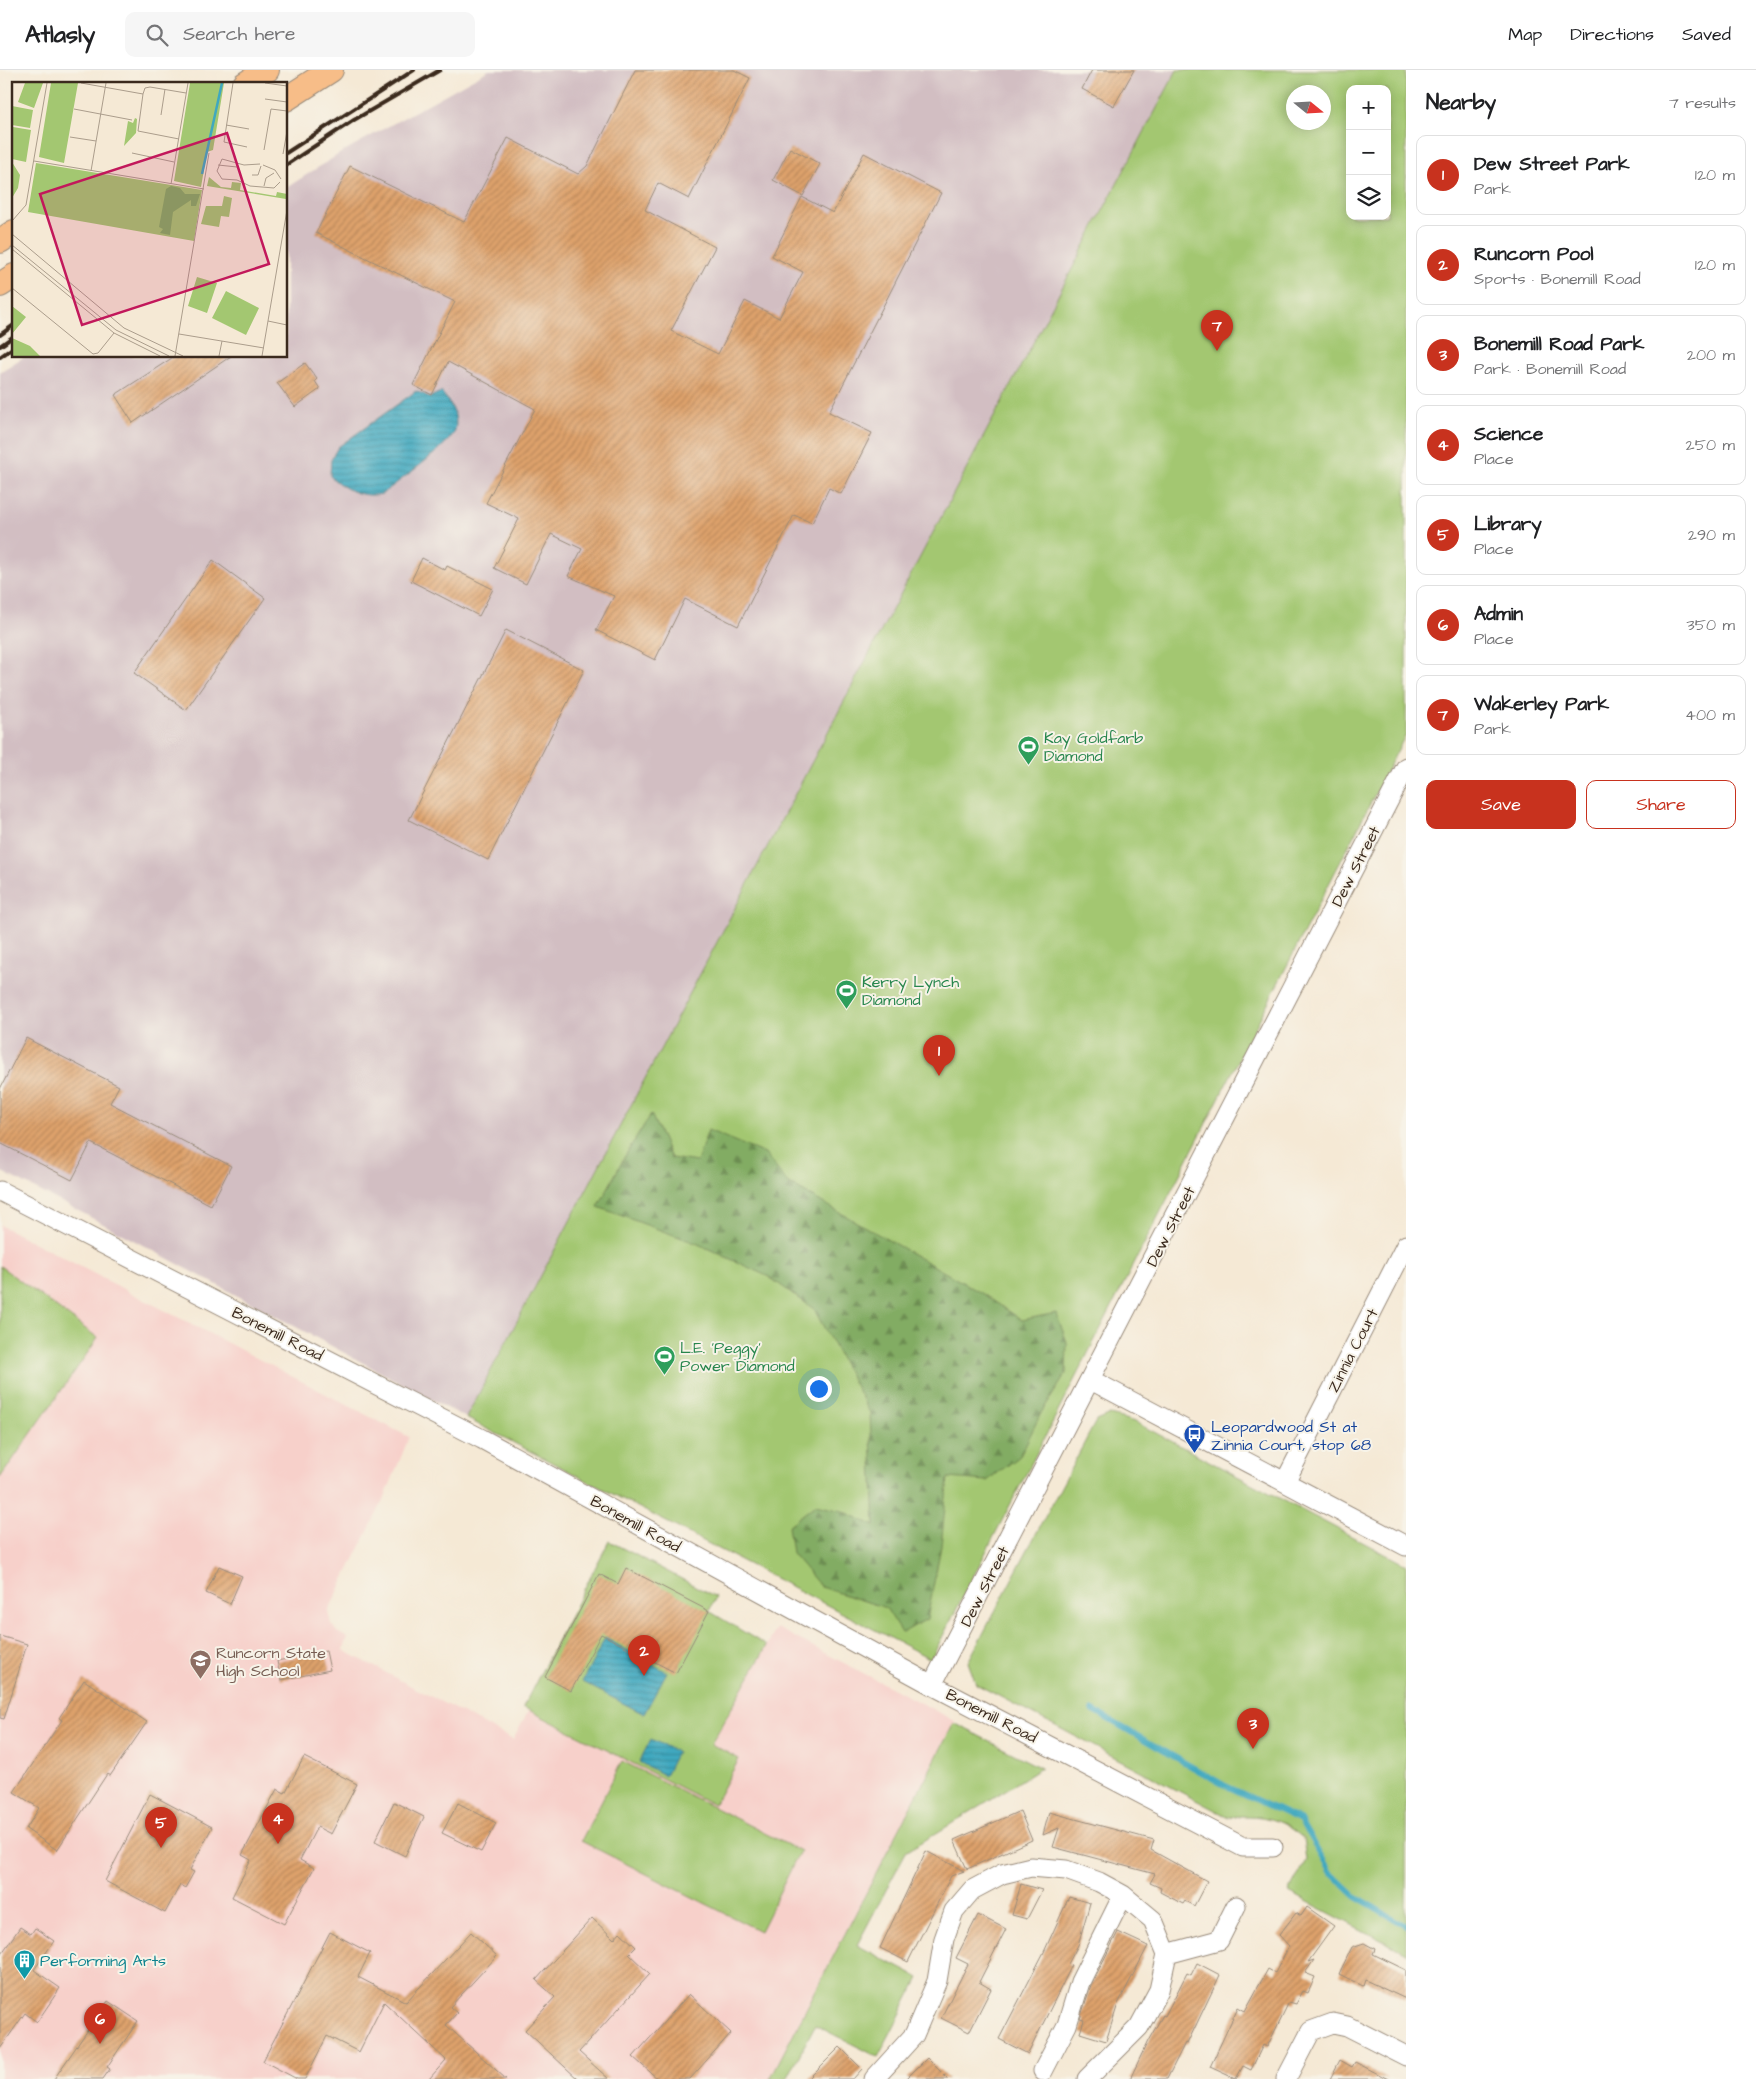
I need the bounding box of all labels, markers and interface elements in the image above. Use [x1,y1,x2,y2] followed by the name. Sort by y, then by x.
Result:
[125,12,475,57] search box
[25,18,95,52] text: Atlasly
[143,21,171,49] icon: search
[183,21,295,48] text: Search here
[1508,22,1542,47] text: Map
[1570,22,1654,47] text: Directions
[1682,22,1731,47] text: Saved
[12,82,288,358] inset map
[1286,85,1331,130] north arrow
[1346,85,1391,220] map controls
[1346,85,1391,130] button: +
[1426,88,1496,117] text: Nearby
[1669,92,1736,114] text: 7 results
[1346,130,1391,175] button: −
[1474,151,1630,178] text: Dew Street Park
[1442,164,1444,186] text: 1
[1695,164,1735,186] text: 120 m
[1346,175,1391,220] button: layers
[1474,178,1511,200] text: Park
[1474,241,1593,268] text: Runcorn Pool
[1438,254,1448,276] text: 2
[1695,254,1735,276] text: 120 m
[1474,268,1641,290] text: Sports · Bonemill Road
[1201,310,1233,351] pin: 7
[1474,331,1644,358] text: Bonemill Road Park
[1439,344,1447,366] text: 3
[1687,344,1735,366] text: 200 m
[1474,358,1626,380] text: Park · Bonemill Road
[1474,421,1543,448] text: Science
[1438,434,1448,456] text: 4
[1686,434,1735,456] text: 250 m
[1474,448,1514,470] text: Place
[1474,511,1542,538] text: Library
[1437,524,1449,546] text: 5
[1688,524,1735,546] text: 290 m
[1474,538,1514,560] text: Place
[1474,601,1523,628] text: Admin
[1438,614,1448,636] text: 6
[1687,614,1735,636] text: 350 m
[1474,628,1514,650] text: Place
[1474,691,1609,718] text: Wakerley Park
[1438,704,1448,726] text: 7
[1685,704,1735,726] text: 400 m
[1474,718,1511,740] text: Park
[1044,727,1143,767] place label: Kay Goldfarb Diamond
[1016,734,1040,765] sports icon: Kay Goldfarb Diamond
[1426,780,1576,829] button: Save
[1586,780,1736,829] button: Share
[1326,822,1386,911] street label: Dew Street
[862,971,959,1011] place label: Kerry Lynch Diamond
[834,978,858,1009] sports icon: Kerry Lynch Diamond
[923,1035,955,1076] pin: 1
[1141,1182,1201,1271] street label: Dew Street
[228,1301,327,1366] street label: Bonemill Road
[1322,1304,1384,1396] street label: Zinnia Court
[680,1337,795,1377] place label: L.E. 'Peggy' Power Diamond
[652,1344,676,1375] sports icon: L.E. 'Peggy' Power Diamond
[806,1376,832,1402] your location
[1211,1416,1371,1456] place label: Leopardwood St at Zinnia Court, stop 68
[1183,1423,1207,1454] bus stop icon: Leopardwood St at Zinnia Court, stop 68
[586,1490,685,1558] street label: Bonemill Road
[955,1542,1015,1631] street label: Dew Street
[628,1635,660,1676] pin: 2
[216,1642,326,1683] place label: Runcorn State High School
[188,1649,212,1680] school or university icon: Runcorn State High School
[942,1683,1041,1748] street label: Bonemill Road
[1237,1708,1269,1749] pin: 3
[262,1803,294,1844] pin: 4
[145,1807,177,1848] pin: 5
[12,1948,36,1979] building icon: Performing Arts
[40,1950,166,1973] place label: Performing Arts
[84,2003,116,2044] pin: 6

